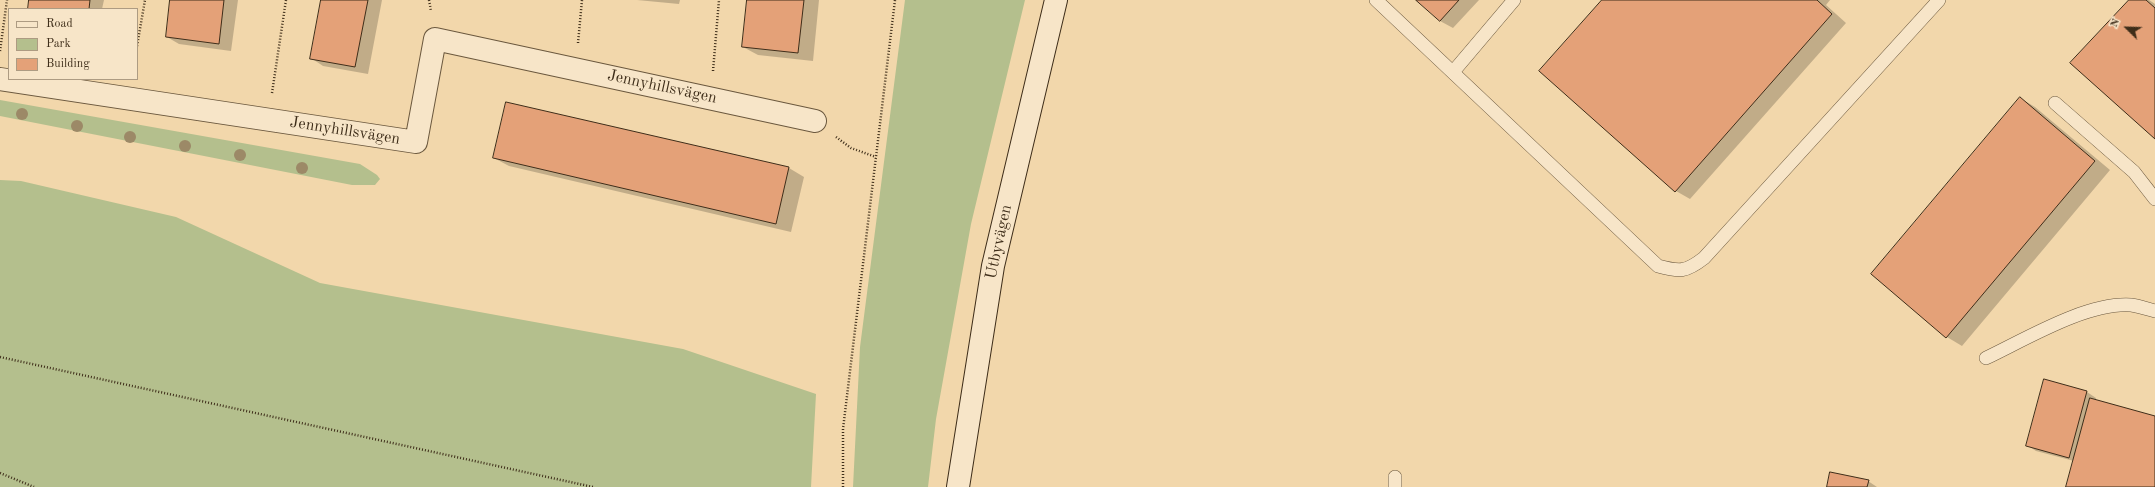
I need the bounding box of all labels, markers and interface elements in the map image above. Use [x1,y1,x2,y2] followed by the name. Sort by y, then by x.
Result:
[8,8,138,80] legend
[2107,8,2147,48] north arrow
[2109,17,2122,29] text: N
[46,18,73,30] text: Road
[46,38,71,50] text: Park
[46,58,90,70] text: Building
[606,66,718,108] street label: Jennyhillsvägen
[288,113,402,149] street label: Jennyhillsvägen
[982,203,1016,281] street label: Utbyvägen

